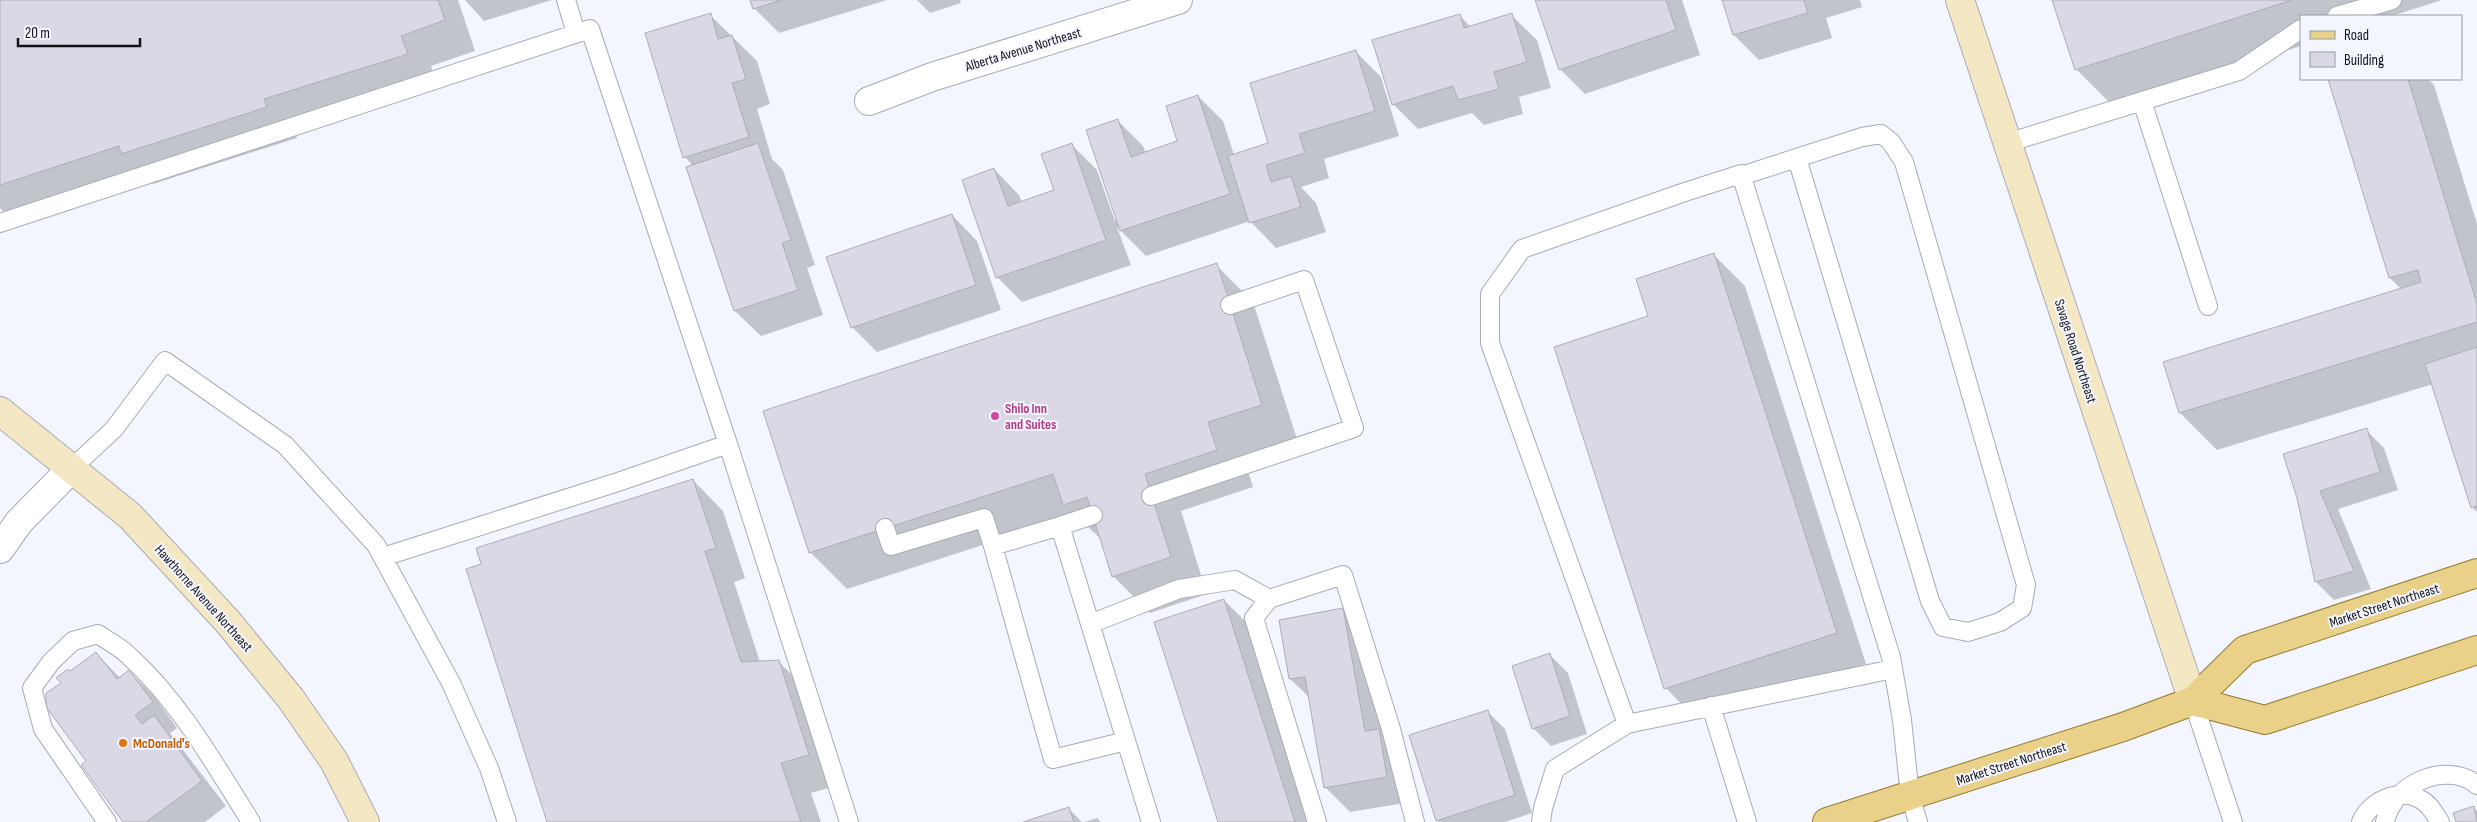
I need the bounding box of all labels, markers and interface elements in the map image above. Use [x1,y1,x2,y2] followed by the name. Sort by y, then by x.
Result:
[18,15,140,47] scale bar
[2300,15,2462,80] legend
[25,24,50,43] text: 20 m
[962,24,1083,75] street label: Alberta Avenue Northeast
[2344,26,2369,45] text: Road
[2344,51,2384,70] text: Building
[2051,297,2100,405] street label: Savage Road Northeast
[1005,400,1056,433] place label: Shilo Inn and Suites
[989,410,1001,422] marker: Shilo Inn and Suites
[151,541,256,655] street label: Hawthorne Avenue Northeast
[2327,580,2441,631] street label: Market Street Northeast
[133,735,190,752] place label: McDonald's
[117,737,129,749] marker: McDonald's
[1954,738,2068,789] street label: Market Street Northeast

